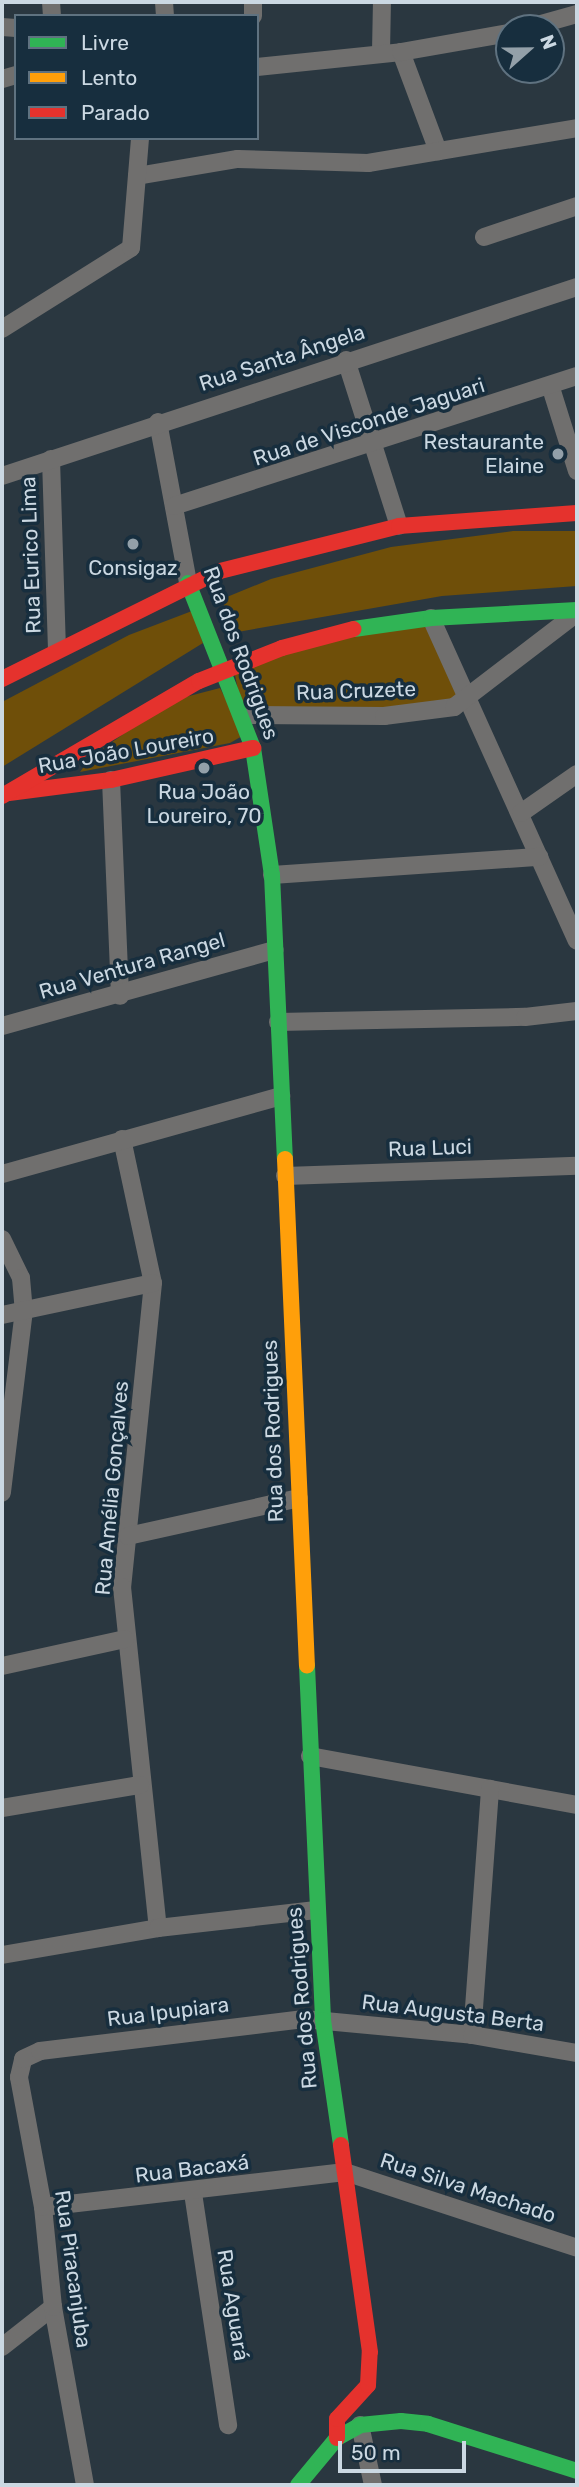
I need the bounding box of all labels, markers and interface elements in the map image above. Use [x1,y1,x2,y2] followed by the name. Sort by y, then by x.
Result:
[14,14,259,140] legend
[495,14,565,84] north arrow
[81,30,129,55] text: Livre
[535,32,561,53] text: N
[81,65,137,90] text: Lento
[81,100,150,125] text: Parado
[196,319,368,397] street label: Rua Santa Ângela
[250,373,488,471] street label: Rua de Visconde Jaguari
[424,429,544,479] place label: Restaurante Elaine
[550,446,566,462] marker: Restaurante Elaine
[16,476,46,634] street label: Rua Eurico Lima
[125,536,141,552] marker: Consigaz
[88,555,178,581] place label: Consigaz
[198,563,284,743] street label: Rua dos Rodrigues
[296,676,416,706] street label: Rua Cruzete
[36,723,216,779] street label: Rua João Loureiro
[196,760,212,776] marker: Rua João Loureiro, 70
[146,779,262,829] place label: Rua João Loureiro, 70
[36,927,228,1005] street label: Rua Ventura Rangel
[388,1134,472,1162] street label: Rua Luci
[257,1339,289,1523] street label: Rua dos Rodrigues
[90,1379,134,1597] street label: Rua Amélia Gonçalves
[281,1906,323,2090] street label: Rua dos Rodrigues
[360,1989,546,2037] street label: Rua Augusta Berta
[106,1992,230,2032] street label: Rua Ipupiara
[377,2148,559,2228] street label: Rua Silva Machado
[134,2150,250,2188] street label: Rua Bacaxá
[49,2188,97,2350] street label: Rua Piracanjuba
[212,2247,254,2363] street label: Rua Aguará
[341,2428,469,2472] scale bar
[351,2440,401,2465] text: 50 m

